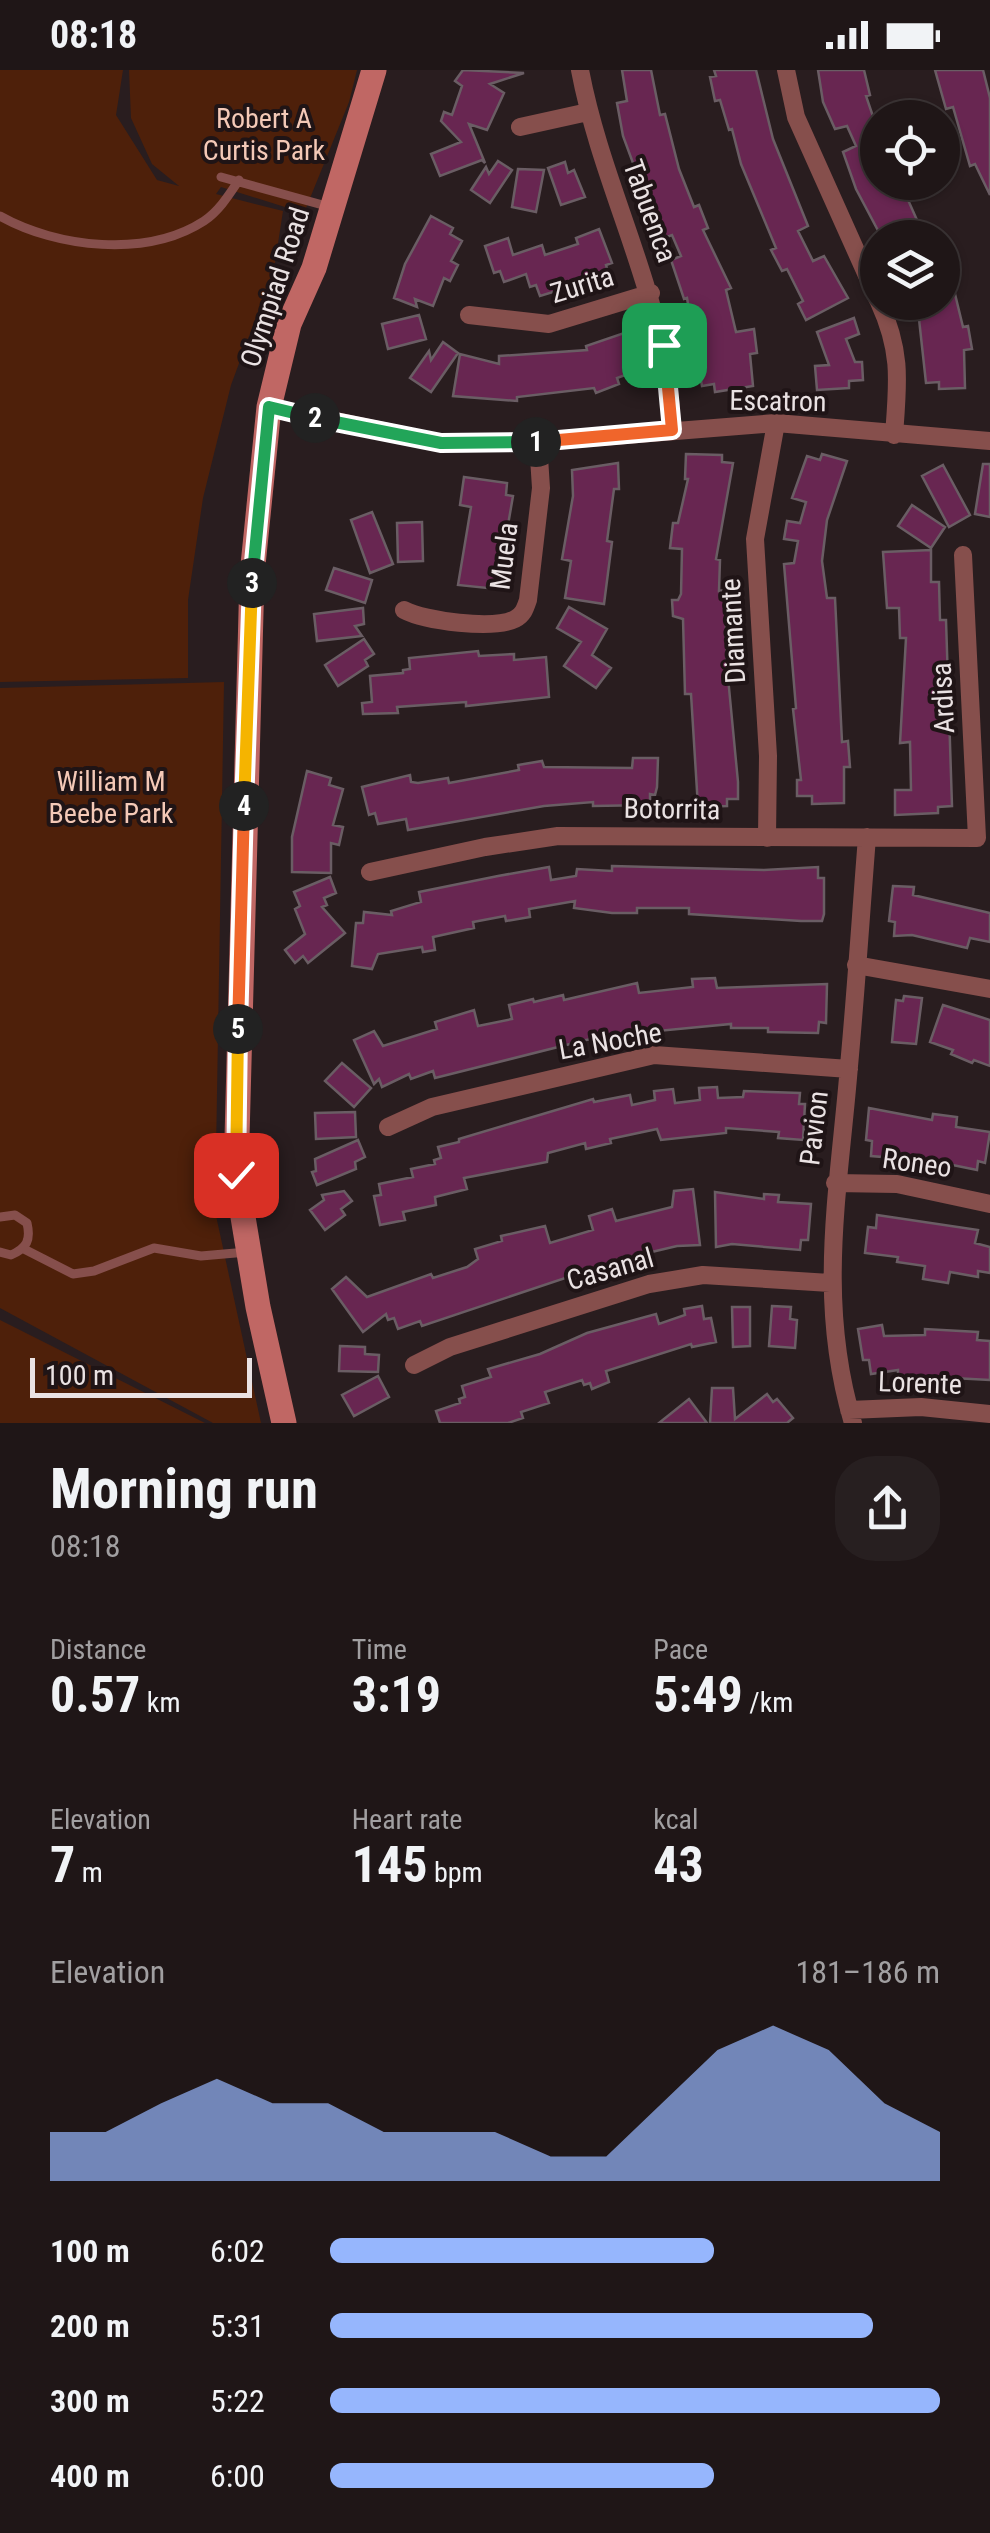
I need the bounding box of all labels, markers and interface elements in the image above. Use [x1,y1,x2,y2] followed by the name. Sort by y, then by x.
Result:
[50,13,137,57] text: 08:18
[860,100,960,320] map controls
[860,100,960,200] button: locate
[203,102,326,167] park label: Robert A Curtis Park
[616,155,684,267] street label: Tabuenca
[234,203,316,371] street label: Olympiad Road
[860,220,960,320] button: layers
[546,260,618,310] street label: Zurita
[622,303,707,388] pin
[637,318,692,373] icon: arrive
[729,384,827,418] street label: Escatron
[290,393,340,443] pin: 2
[308,401,322,434] text: 2
[511,417,561,467] pin: 1
[529,425,543,458] text: 1
[484,520,524,592] street label: Muela
[227,558,277,608] pin: 3
[245,566,259,599] text: 3
[714,578,752,684] street label: Diamante
[925,662,961,734] street label: Ardisa
[49,765,174,830] park label: William M Beebe Park
[219,781,269,831] pin: 4
[237,789,251,822] text: 4
[623,792,721,826] street label: Botorrita
[213,1004,263,1054] pin: 5
[231,1012,245,1045] text: 5
[556,1016,664,1066] street label: La Noche
[793,1089,835,1167] street label: Pavion
[194,1133,279,1218] pin
[880,1142,954,1184] street label: Roneo
[209,1148,264,1203] icon: check
[563,1241,657,1297] street label: Casanal
[30,1353,252,1398] scale bar
[45,1359,114,1392] text: 100 m
[878,1365,962,1401] street label: Lorente
[835,1456,940,1561] button: share
[50,1457,318,1521] text: Morning run
[50,1527,121,1565] text: 08:18
[50,1633,147,1666] text: Distance
[352,1633,407,1666] text: Time
[653,1633,708,1666] text: Pace
[50,1666,140,1724] text: 0.57
[352,1666,441,1724] text: 3:19
[653,1666,743,1724] text: 5:49
[140,1686,180,1719] text: km
[743,1686,793,1719] text: /km
[50,1803,151,1836] text: Elevation
[352,1803,462,1836] text: Heart rate
[653,1803,698,1836] text: kcal
[50,1836,75,1894] text: 7
[352,1836,427,1894] text: 145
[653,1836,704,1894] text: 43
[75,1856,103,1889] text: m
[427,1856,483,1889] text: bpm
[50,1953,165,1991] text: Elevation
[795,1953,940,1991] text: 181–186 m
[50,2232,130,2270] text: 100 m
[210,2232,265,2270] text: 6:02
[50,2307,130,2345] text: 200 m
[210,2307,265,2345] text: 5:31
[50,2382,130,2420] text: 300 m
[210,2382,265,2420] text: 5:22
[50,2457,130,2495] text: 400 m
[210,2457,265,2495] text: 6:00

